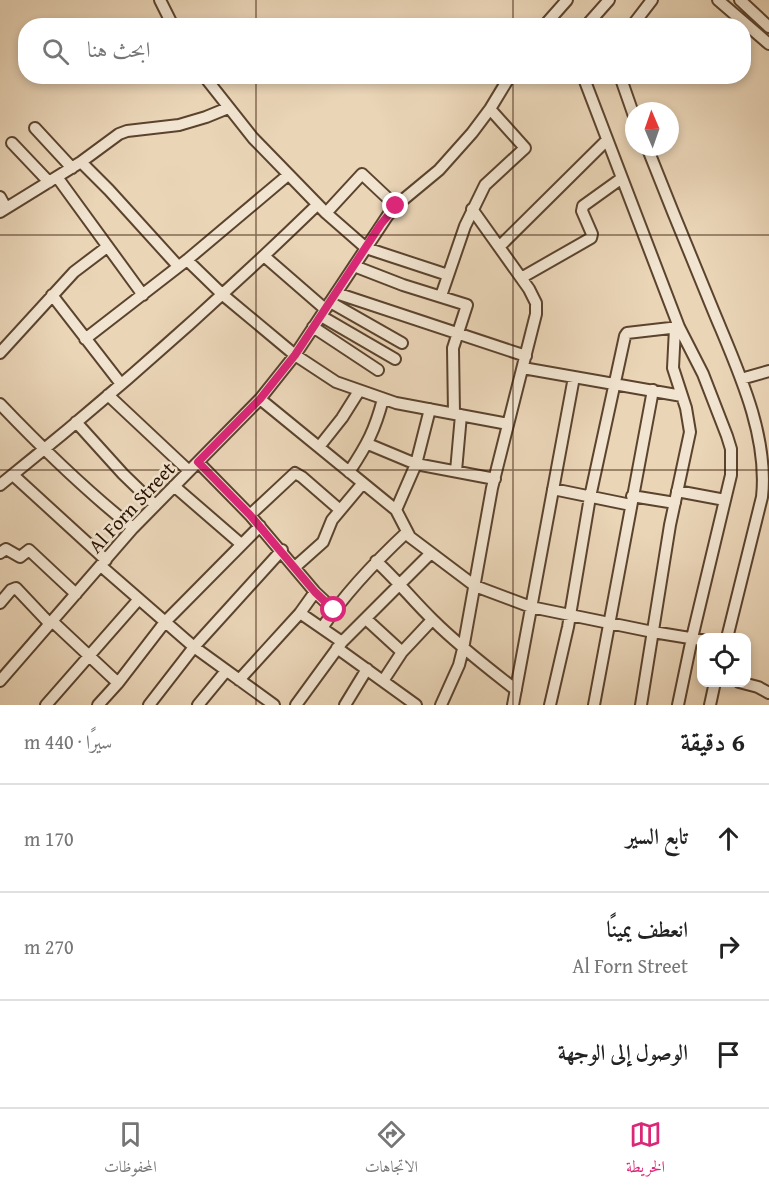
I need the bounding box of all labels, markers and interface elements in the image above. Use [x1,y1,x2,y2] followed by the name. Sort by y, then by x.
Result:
[18,18,751,84] search box
[87,33,151,65] text: ابحث هنا
[39,35,72,68] icon: search
[625,102,679,156] north arrow
[382,192,408,218] route end
[81,455,181,559] street label: Al Forn Street
[320,596,346,622] route start
[697,633,751,687] map controls
[697,633,751,687] button: locate
[680,722,745,761] text: 6 دقيقة
[24,727,112,756] text: سيرًا · 440 m
[626,820,688,852] text: تابع السير
[712,822,745,855] icon: ahead
[24,824,74,853] text: 170 m
[607,913,688,945] text: انعطف يمينًا
[712,930,745,963] icon: right
[24,932,74,961] text: 270 m
[572,951,688,980] text: Al Forn Street
[558,1036,688,1068] text: الوصول إلى الوجهة
[712,1038,745,1071] icon: arrive
[104,1118,157,1182] tab: المحفوظات
[365,1118,418,1182] tab: الاتجاهات
[626,1118,665,1182] tab: الخريطة

